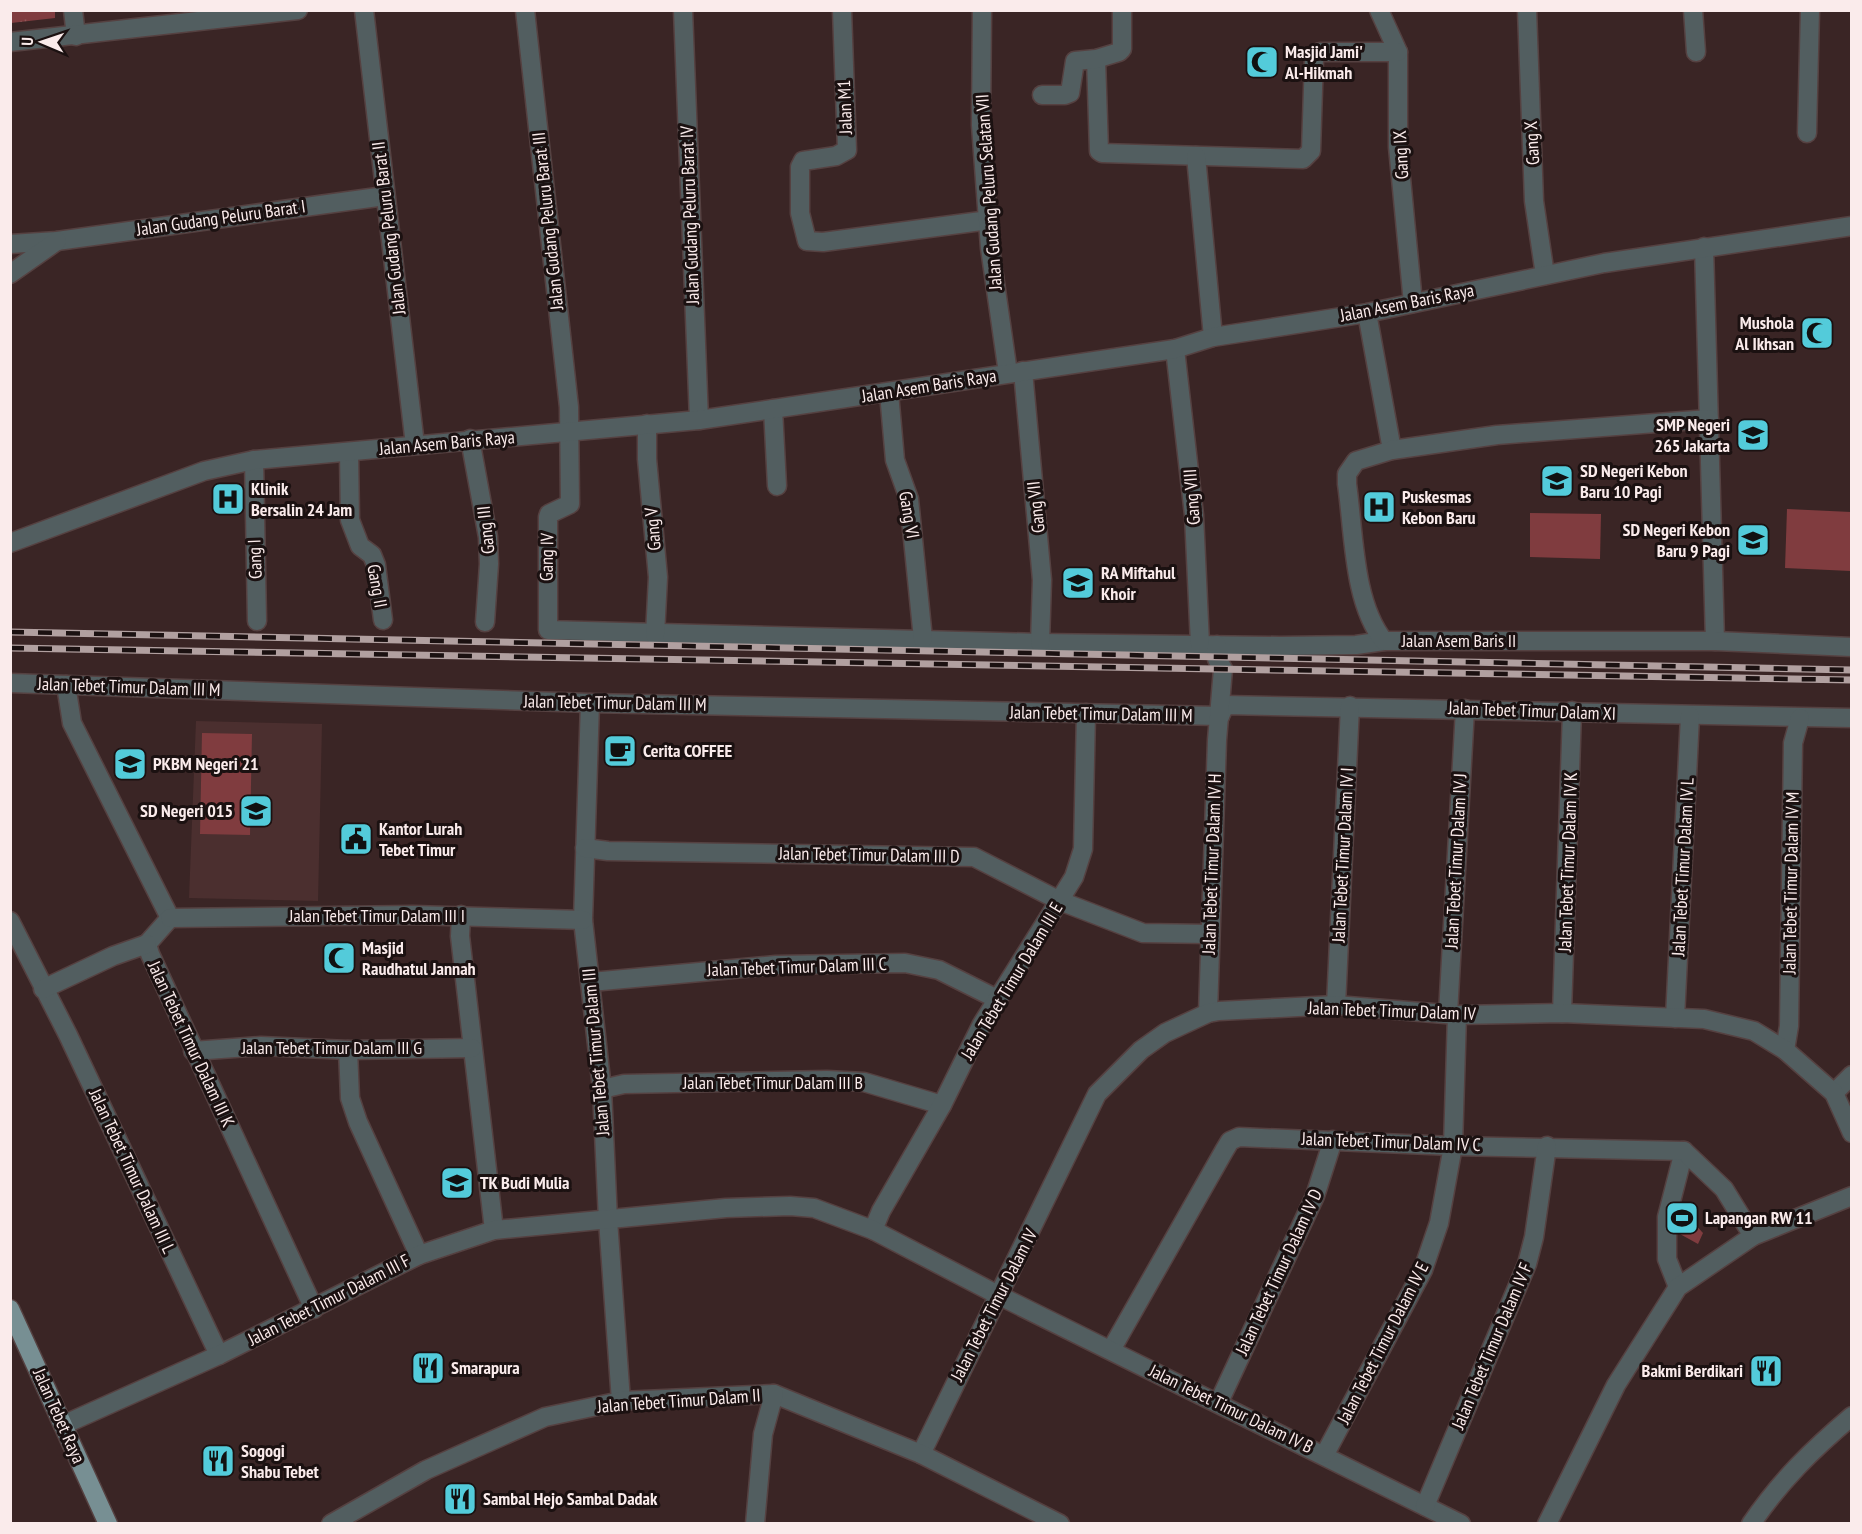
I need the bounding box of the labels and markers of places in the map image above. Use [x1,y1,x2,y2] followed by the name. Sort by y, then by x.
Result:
[1284,40,1363,84] place label: Masjid Jami' Al-Hikmah
[1244,44,1280,80] mosque icon: Masjid Jami' Al-Hikmah
[1734,311,1794,355] place label: Mushola Al Ikhsan
[1799,315,1835,351] mosque icon: Mushola Al Ikhsan
[1655,413,1730,457] place label: SMP Negeri 265 Jakarta
[1735,417,1771,453] school or university icon: SMP Negeri 265 Jakarta
[1580,459,1688,503] place label: SD Negeri Kebon Baru 10 Pagi
[1539,463,1575,499] school or university icon: SD Negeri Kebon Baru 10 Pagi
[251,477,352,521] place label: Klinik Bersalin 24 Jam
[210,481,246,517] hospital icon: Klinik Bersalin 24 Jam
[1402,485,1476,529] place label: Puskesmas Kebon Baru
[1361,489,1397,525] hospital icon: Puskesmas Kebon Baru
[1622,518,1730,562] place label: SD Negeri Kebon Baru 9 Pagi
[1735,522,1771,558] school or university icon: SD Negeri Kebon Baru 9 Pagi
[1101,561,1176,605] place label: RA Miftahul Khoir
[1060,565,1096,601] school or university icon: RA Miftahul Khoir
[602,733,638,769] cafe icon: Cerita COFFEE
[643,739,732,762] place label: Cerita COFFEE
[112,746,148,782] school or university icon: PKBM Negeri 21
[153,752,259,775] place label: PKBM Negeri 21
[238,793,274,829] school or university icon: SD Negeri 015
[140,799,233,822] place label: SD Negeri 015
[379,817,462,861] place label: Kantor Lurah Tebet Timur
[338,821,374,857] public building icon: Kantor Lurah Tebet Timur
[362,936,476,980] place label: Masjid Raudhatul Jannah
[321,940,357,976] mosque icon: Masjid Raudhatul Jannah
[439,1165,475,1201] school or university icon: TK Budi Mulia
[480,1171,570,1194] place label: TK Budi Mulia
[1664,1200,1700,1236] sports icon: Lapangan RW 11
[1705,1206,1813,1229] place label: Lapangan RW 11
[410,1350,446,1386] restaurant icon: Smarapura
[1748,1353,1784,1389] restaurant icon: Bakmi Berdikari
[451,1356,520,1379] place label: Smarapura
[1642,1359,1743,1382] place label: Bakmi Berdikari
[241,1439,320,1483] place label: Sogogi Shabu Tebet
[200,1443,236,1479] restaurant icon: Sogogi Shabu Tebet
[442,1481,478,1517] restaurant icon: Sambal Hejo Sambal Dadak
[483,1487,658,1510] place label: Sambal Hejo Sambal Dadak

